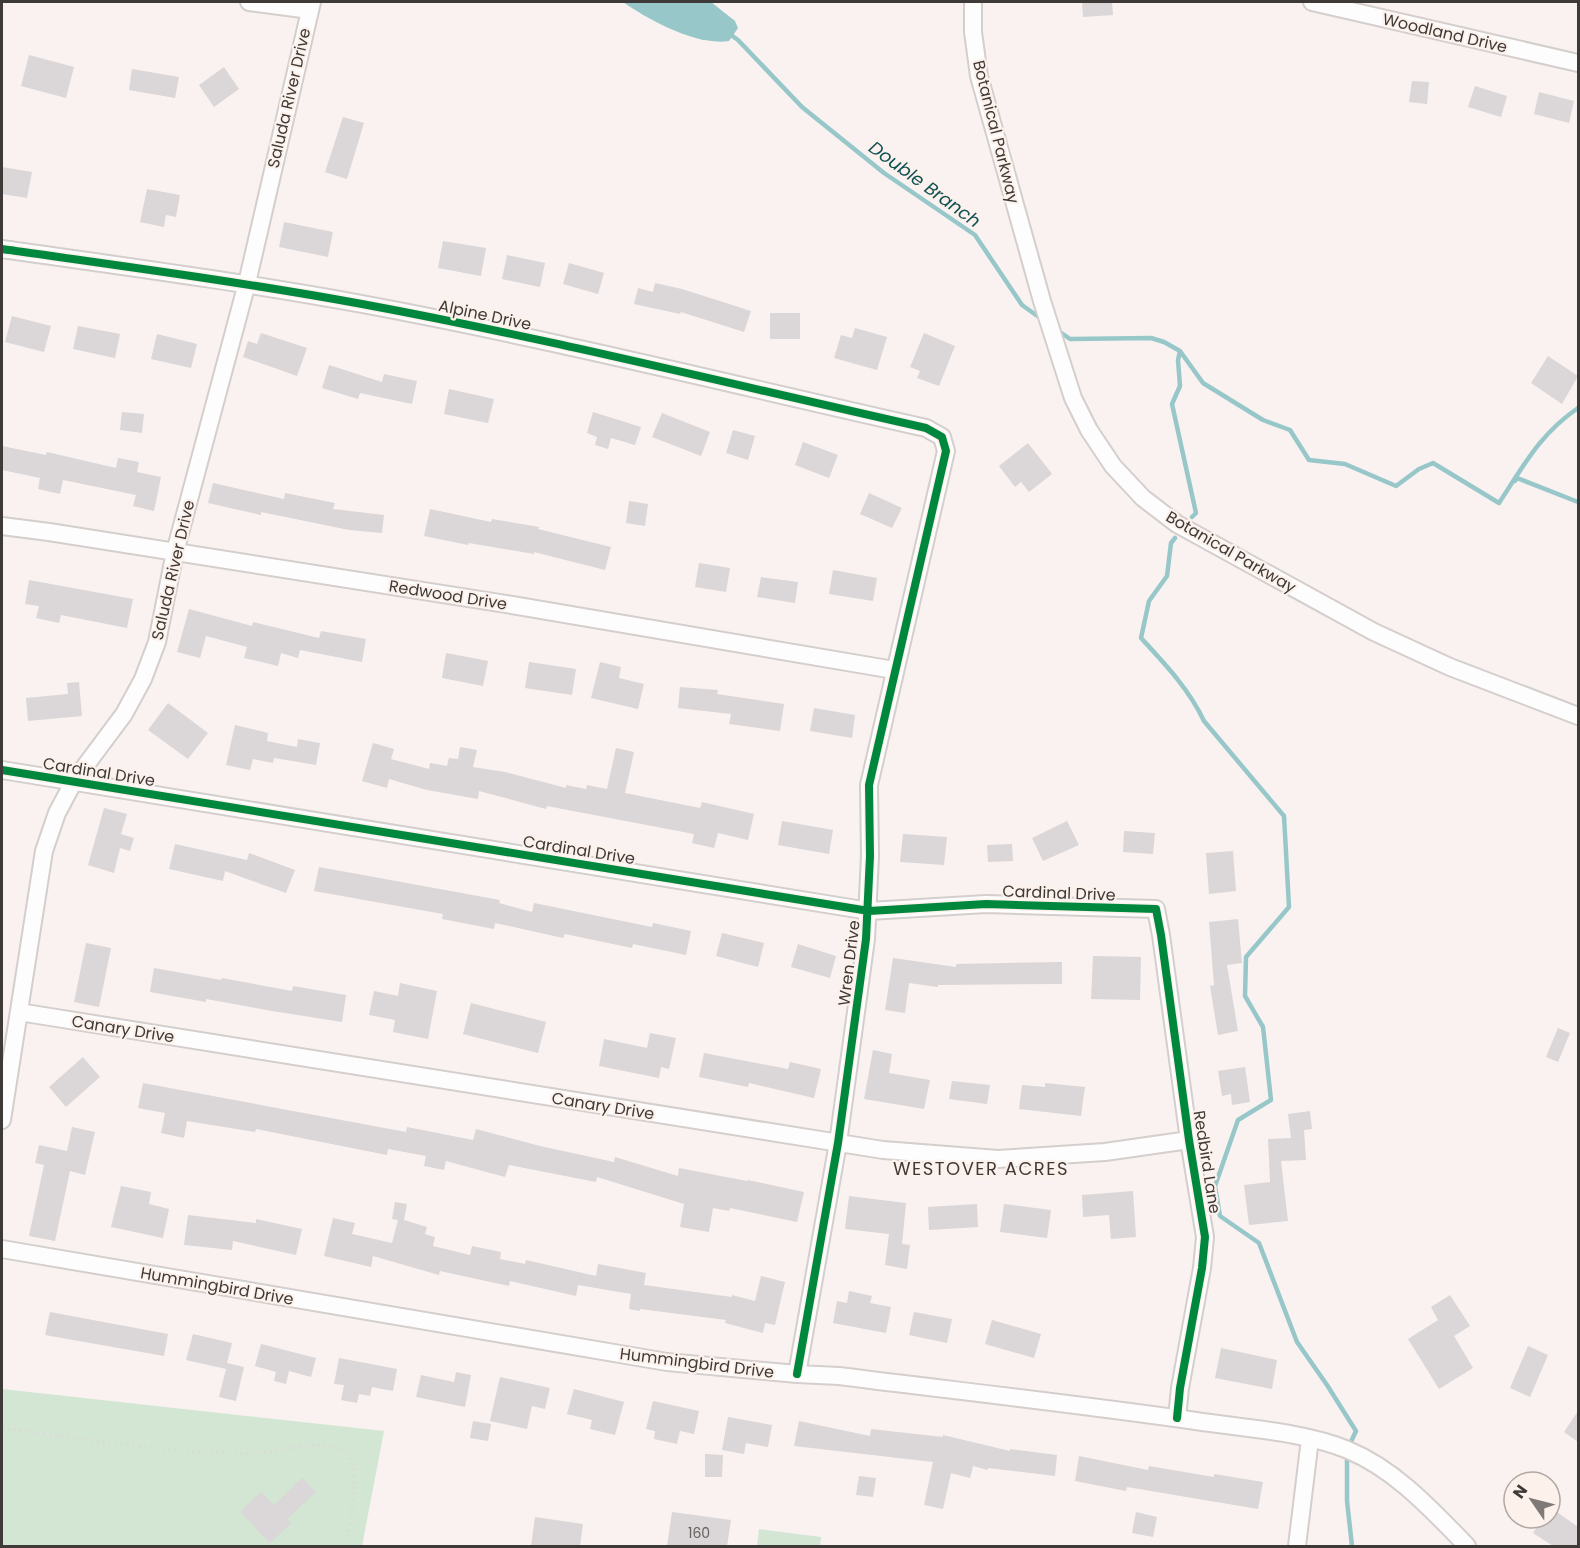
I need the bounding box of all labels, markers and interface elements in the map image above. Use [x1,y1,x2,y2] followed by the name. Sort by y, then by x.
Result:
[1380,7,1510,59] street label: Woodland Drive
[262,26,316,170] street label: Saluda River Drive
[967,58,1025,206] street label: Botanical Parkway
[864,135,986,233] water label: Double Branch
[437,294,533,336] street label: Alpine Drive
[146,498,200,642] street label: Saluda River Drive
[1162,505,1300,599] street label: Botanical Parkway
[387,574,509,616] street label: Redwood Drive
[41,752,157,792] street label: Cardinal Drive
[521,830,637,870] street label: Cardinal Drive
[1002,880,1116,906] street label: Cardinal Drive
[832,919,866,1007] street label: Wren Drive
[70,1010,176,1048] street label: Canary Drive
[550,1087,656,1125] street label: Canary Drive
[1187,1109,1227,1215] street label: Redbird Lane
[893,1156,1069,1181] district label: WESTOVER ACRES
[139,1261,295,1311] street label: Hummingbird Drive
[619,1342,775,1384] street label: Hummingbird Drive
[1502,1470,1562,1530] north arrow
[1507,1480,1533,1503] text: N
[688,1523,710,1543] house number: 160

